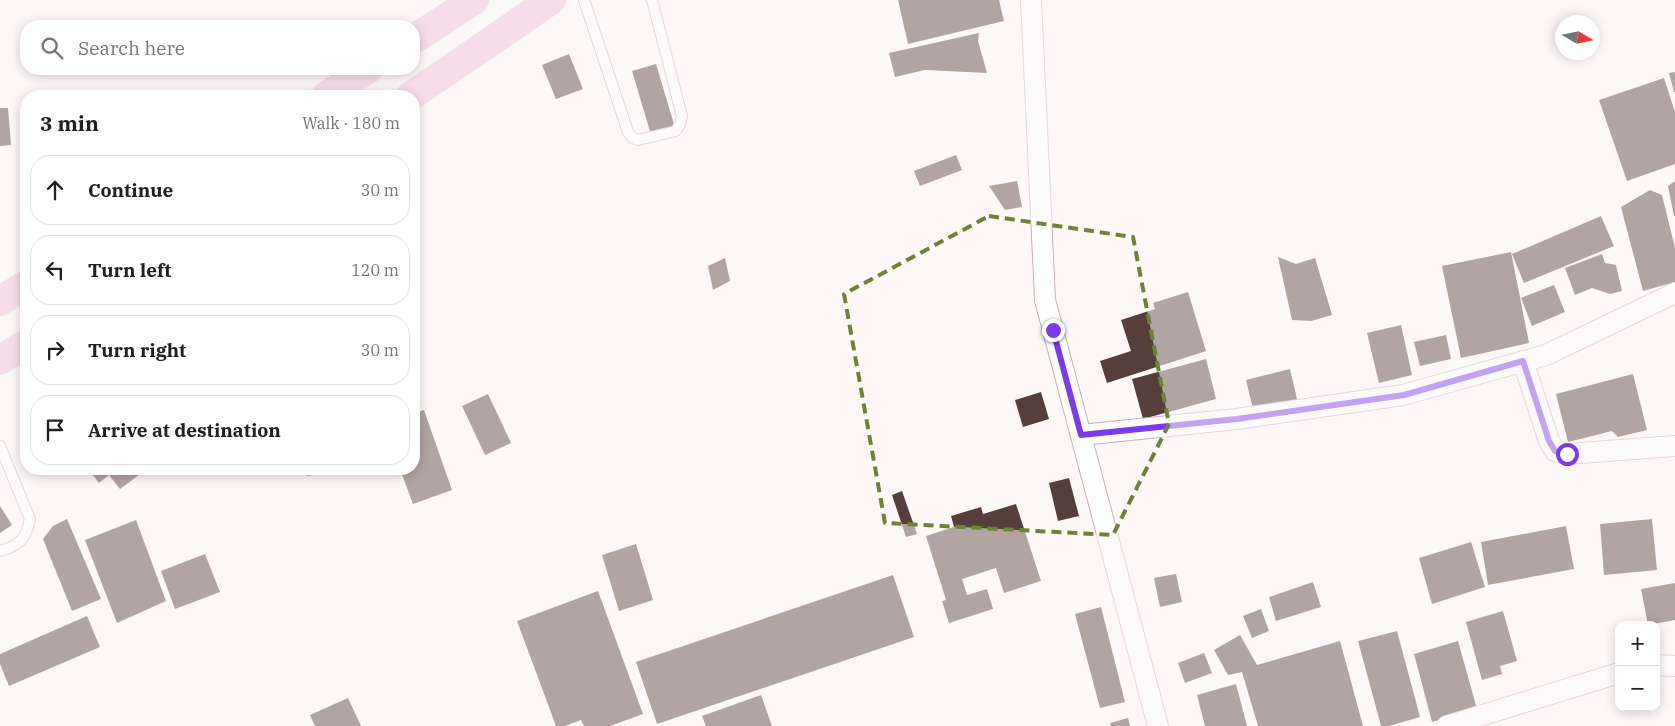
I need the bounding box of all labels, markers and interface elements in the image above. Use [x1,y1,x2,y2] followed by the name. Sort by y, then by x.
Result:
[1555,15,1600,60] north arrow
[20,20,420,75] search box
[38,34,66,62] icon: search
[78,36,185,60] text: Search here
[40,109,99,137] text: 3 min
[302,113,400,133] text: Walk · 180 m
[41,176,69,204] icon: ahead
[88,178,173,202] text: Continue
[361,180,399,200] text: 30 m
[41,256,69,284] icon: left
[88,258,171,282] text: Turn left
[351,260,399,280] text: 120 m
[1042,319,1065,342] route end
[41,336,69,364] icon: right
[88,338,186,362] text: Turn right
[361,340,399,360] text: 30 m
[41,416,69,444] icon: arrive
[88,418,281,442] text: Arrive at destination
[1556,443,1579,466] route start
[1615,621,1660,711] map controls
[1615,621,1660,666] button: +
[1615,666,1660,711] button: −

